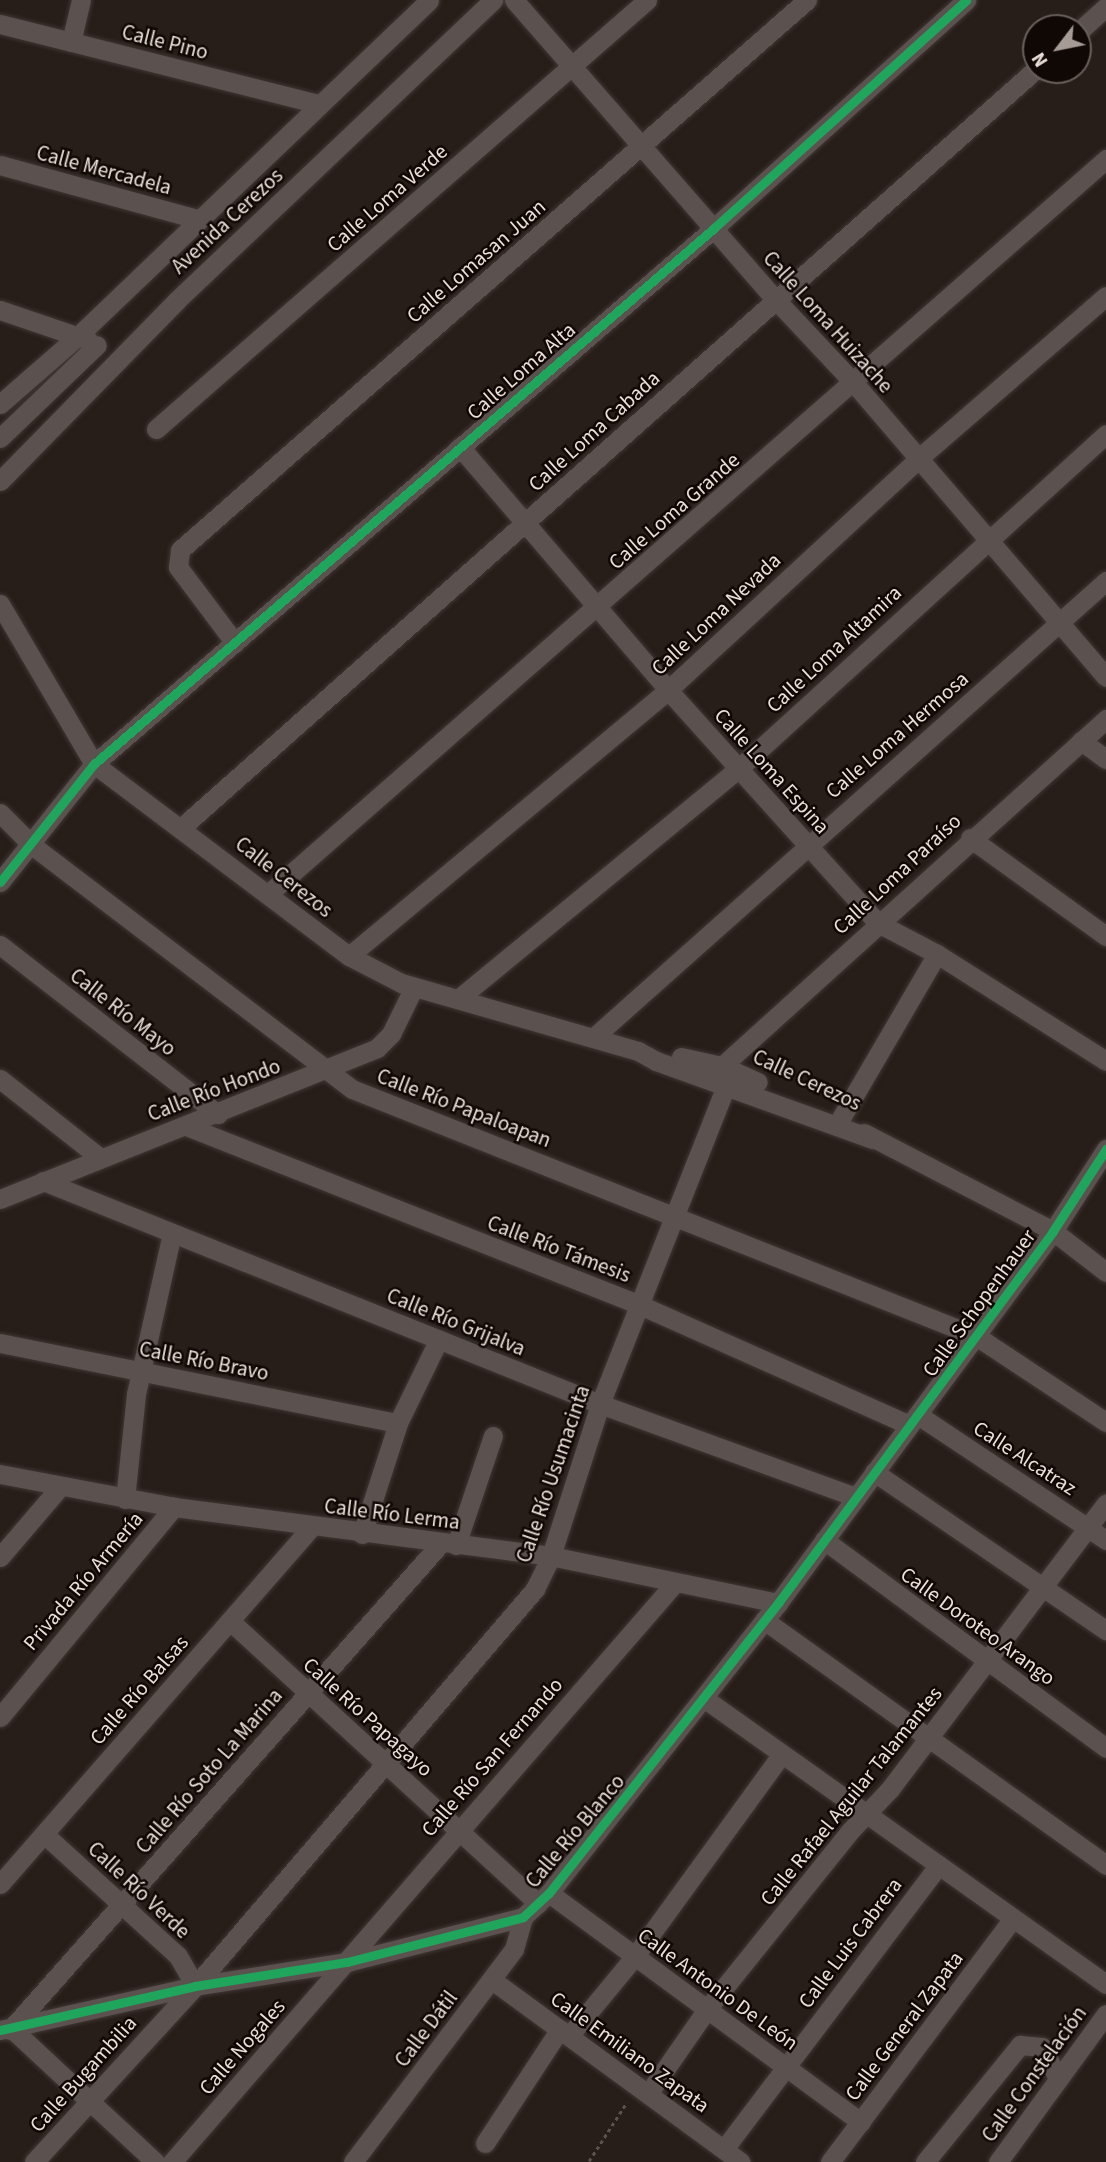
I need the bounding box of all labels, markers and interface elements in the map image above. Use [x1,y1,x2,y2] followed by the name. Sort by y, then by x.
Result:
[1022,14,1092,84] north arrow
[119,19,211,65] street label: Calle Pino
[1026,47,1055,72] text: N
[322,139,452,257] street label: Calle Loma Verde
[34,140,174,200] street label: Calle Mercadela
[166,163,288,279] street label: Avenida Cerezos
[401,194,551,328] street label: Calle Lomasan Juan
[758,246,898,398] street label: Calle Loma Huizache
[462,317,580,425] street label: Calle Loma Alta
[523,365,665,497] street label: Calle Loma Cabada
[603,447,745,575] street label: Calle Loma Grande
[646,548,786,680] street label: Calle Loma Nevada
[761,580,907,718] street label: Calle Loma Altamira
[820,666,974,804] street label: Calle Loma Hermosa
[709,703,835,839] street label: Calle Loma Espina
[828,808,966,940] street label: Calle Loma Paraíso
[230,831,338,923] street label: Calle Cerezos
[65,963,181,1061] street label: Calle Río Mayo
[749,1044,865,1116] street label: Calle Cerezos
[144,1053,284,1127] street label: Calle Río Hondo
[373,1063,555,1153] street label: Calle Río Papaloapan
[484,1210,634,1288] street label: Calle Río Támesis
[917,1224,1041,1382] street label: Calle Schopenhauer
[383,1283,529,1361] street label: Calle Río Grijalva
[137,1336,271,1386] street label: Calle Río Bravo
[511,1382,595,1566] street label: Calle Río Usumacinta
[969,1415,1081,1501] street label: Calle Alcatraz
[323,1493,461,1535] street label: Calle Río Lerma
[18,1507,148,1655] street label: Privada Río Armería
[896,1561,1060,1691] street label: Calle Doroteo Arango
[85,1630,193,1750] street label: Calle Río Balsas
[298,1652,438,1782] street label: Calle Río Papagayo
[416,1672,568,1842] street label: Calle Río San Fernando
[755,1681,947,1911] street label: Calle Rafael Aguilar Talamantes
[130,1683,288,1859] street label: Calle Río Soto La Marina
[520,1769,630,1893] street label: Calle Río Blanco
[83,1836,195,1944] street label: Calle Río Verde
[793,1873,907,2013] street label: Calle Luis Cabrera
[633,1922,803,2056] street label: Calle Antonio De León
[840,1946,968,2106] street label: Calle General Zapata
[389,1986,463,2072] street label: Calle Dátil
[546,1986,714,2118] street label: Calle Emiliano Zapata
[194,1994,290,2100] street label: Calle Nogales
[976,2001,1092,2147] street label: Calle Constelación
[24,2011,142,2137] street label: Calle Bugambilia

